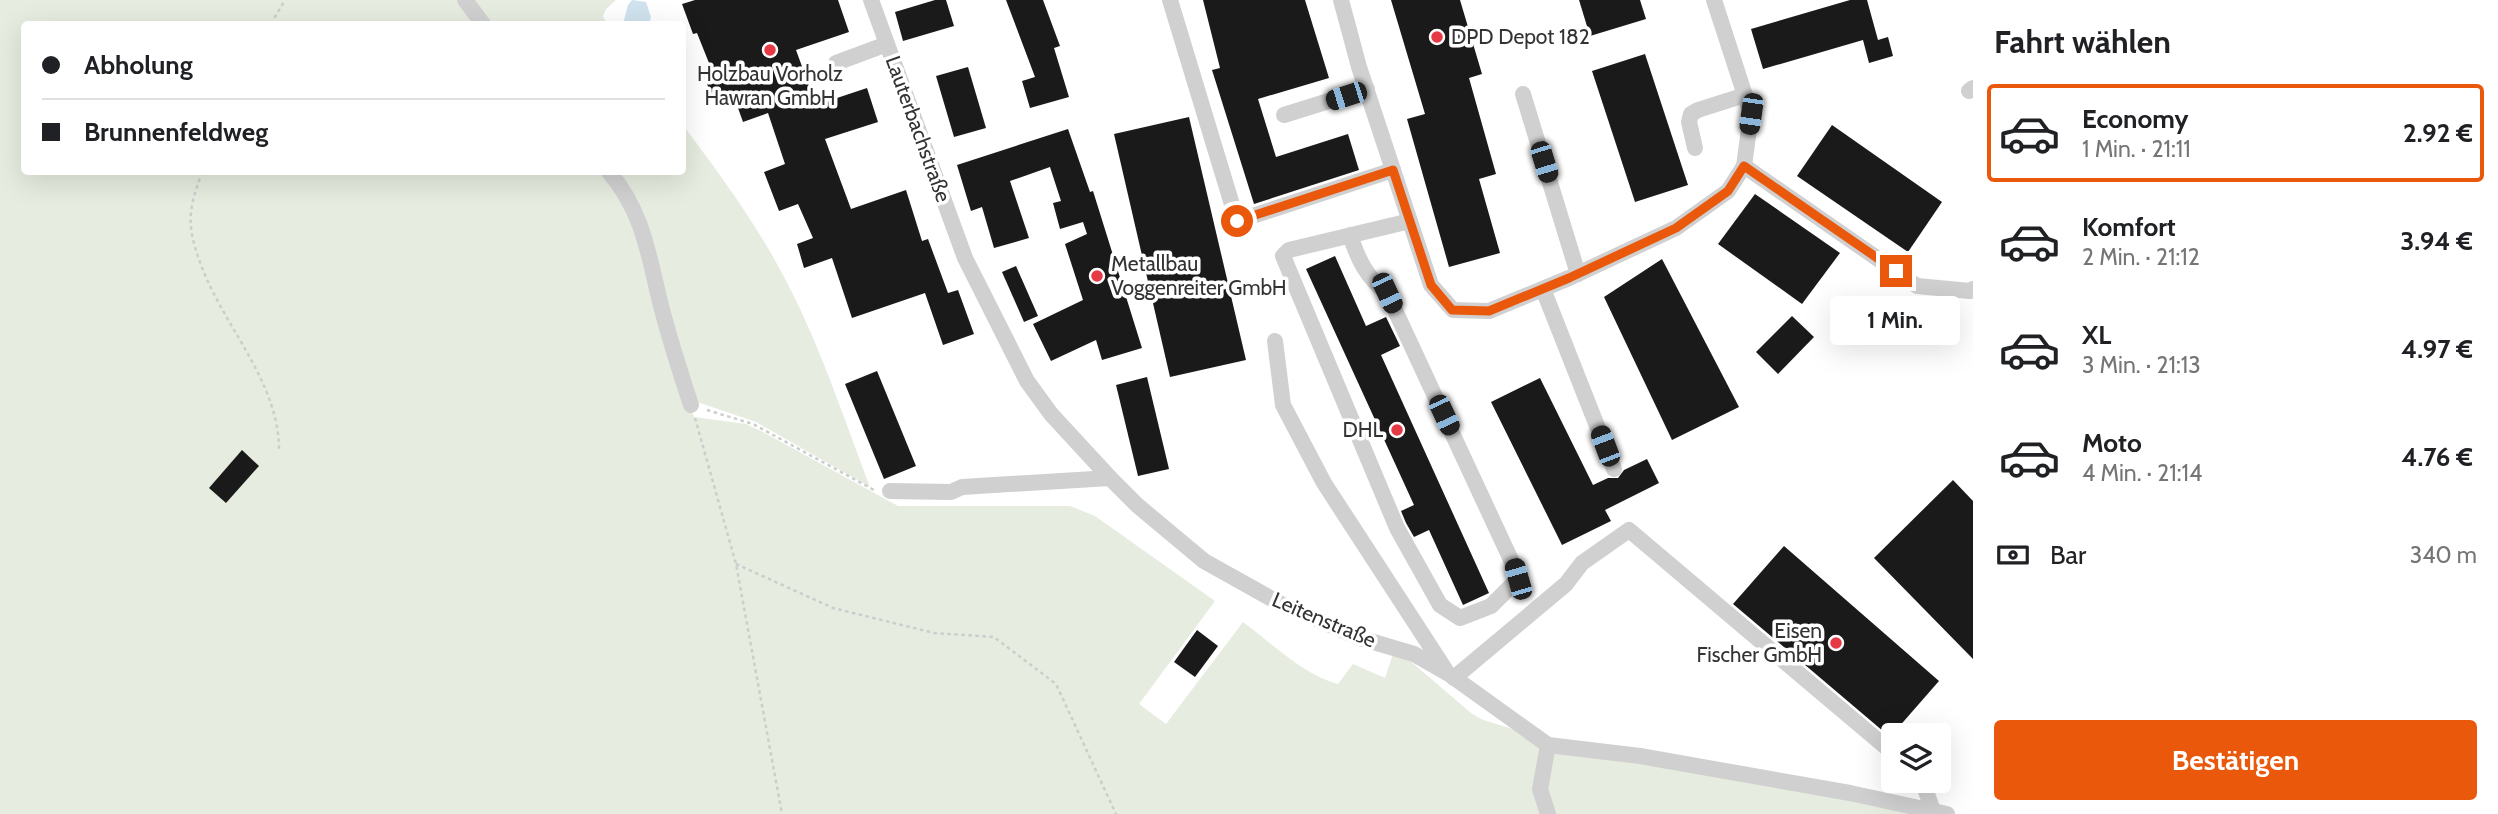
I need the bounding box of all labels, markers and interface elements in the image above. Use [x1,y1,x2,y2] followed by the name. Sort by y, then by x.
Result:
[1994,22,2171,61] text: Fahrt wählen
[1451,24,1590,49] place label: DPD Depot 182
[1429,29,1445,45] marker: DPD Depot 182
[762,42,778,58] marker: Holzbau Vorholz Hawran GmbH
[84,49,193,81] text: Abholung
[880,52,957,206] street label: Lauterbachstraße
[697,61,843,110] place label: Holzbau Vorholz Hawran GmbH
[1323,80,1370,112] car
[1738,92,1765,136] car
[1998,102,2061,165] icon: car
[2082,103,2188,135] text: Economy
[84,116,268,148] text: Brunnenfeldweg
[2403,117,2473,149] text: 2.92 €
[2082,135,2191,163] text: 1 Min. · 21:11
[1528,139,1561,185] car
[1221,205,1253,237] route start
[1998,210,2061,273] icon: car
[2082,211,2176,243] text: Komfort
[2400,225,2473,257] text: 3.94 €
[2082,243,2200,271] text: 2 Min. · 21:12
[1111,251,1287,300] place label: Metallbau Voggenreiter GmbH
[1880,255,1912,287] route end
[1089,268,1105,284] marker: Metallbau Voggenreiter GmbH
[1369,270,1406,316] car
[1831,296,1961,344] callout: 1 Min.
[1867,306,1923,334] text: 1 Min.
[1998,318,2061,381] icon: car
[2082,319,2111,351] text: XL
[2401,333,2473,365] text: 4.97 €
[2082,351,2201,379] text: 3 Min. · 21:13
[1426,392,1463,438] car
[1342,417,1383,442] place label: DHL
[1389,422,1405,438] marker: DHL
[1588,423,1623,469] car
[1998,426,2061,489] icon: car
[2082,427,2142,459] text: Moto
[2401,441,2473,473] text: 4.76 €
[2082,459,2202,487] text: 4 Min. · 21:14
[1994,536,2032,574] icon: cash
[2050,539,2086,571] text: Bar
[2410,541,2477,569] text: 340 m
[1503,556,1534,602] car
[1269,587,1380,653] street label: Leitenstraße
[1697,618,1822,667] place label: Eisen Fischer GmbH
[1828,635,1844,651] marker: Eisen Fischer GmbH
[1994,720,2477,800] button: Bestätigen
[1881,723,1951,793] map controls
[1881,723,1951,793] button: layers

